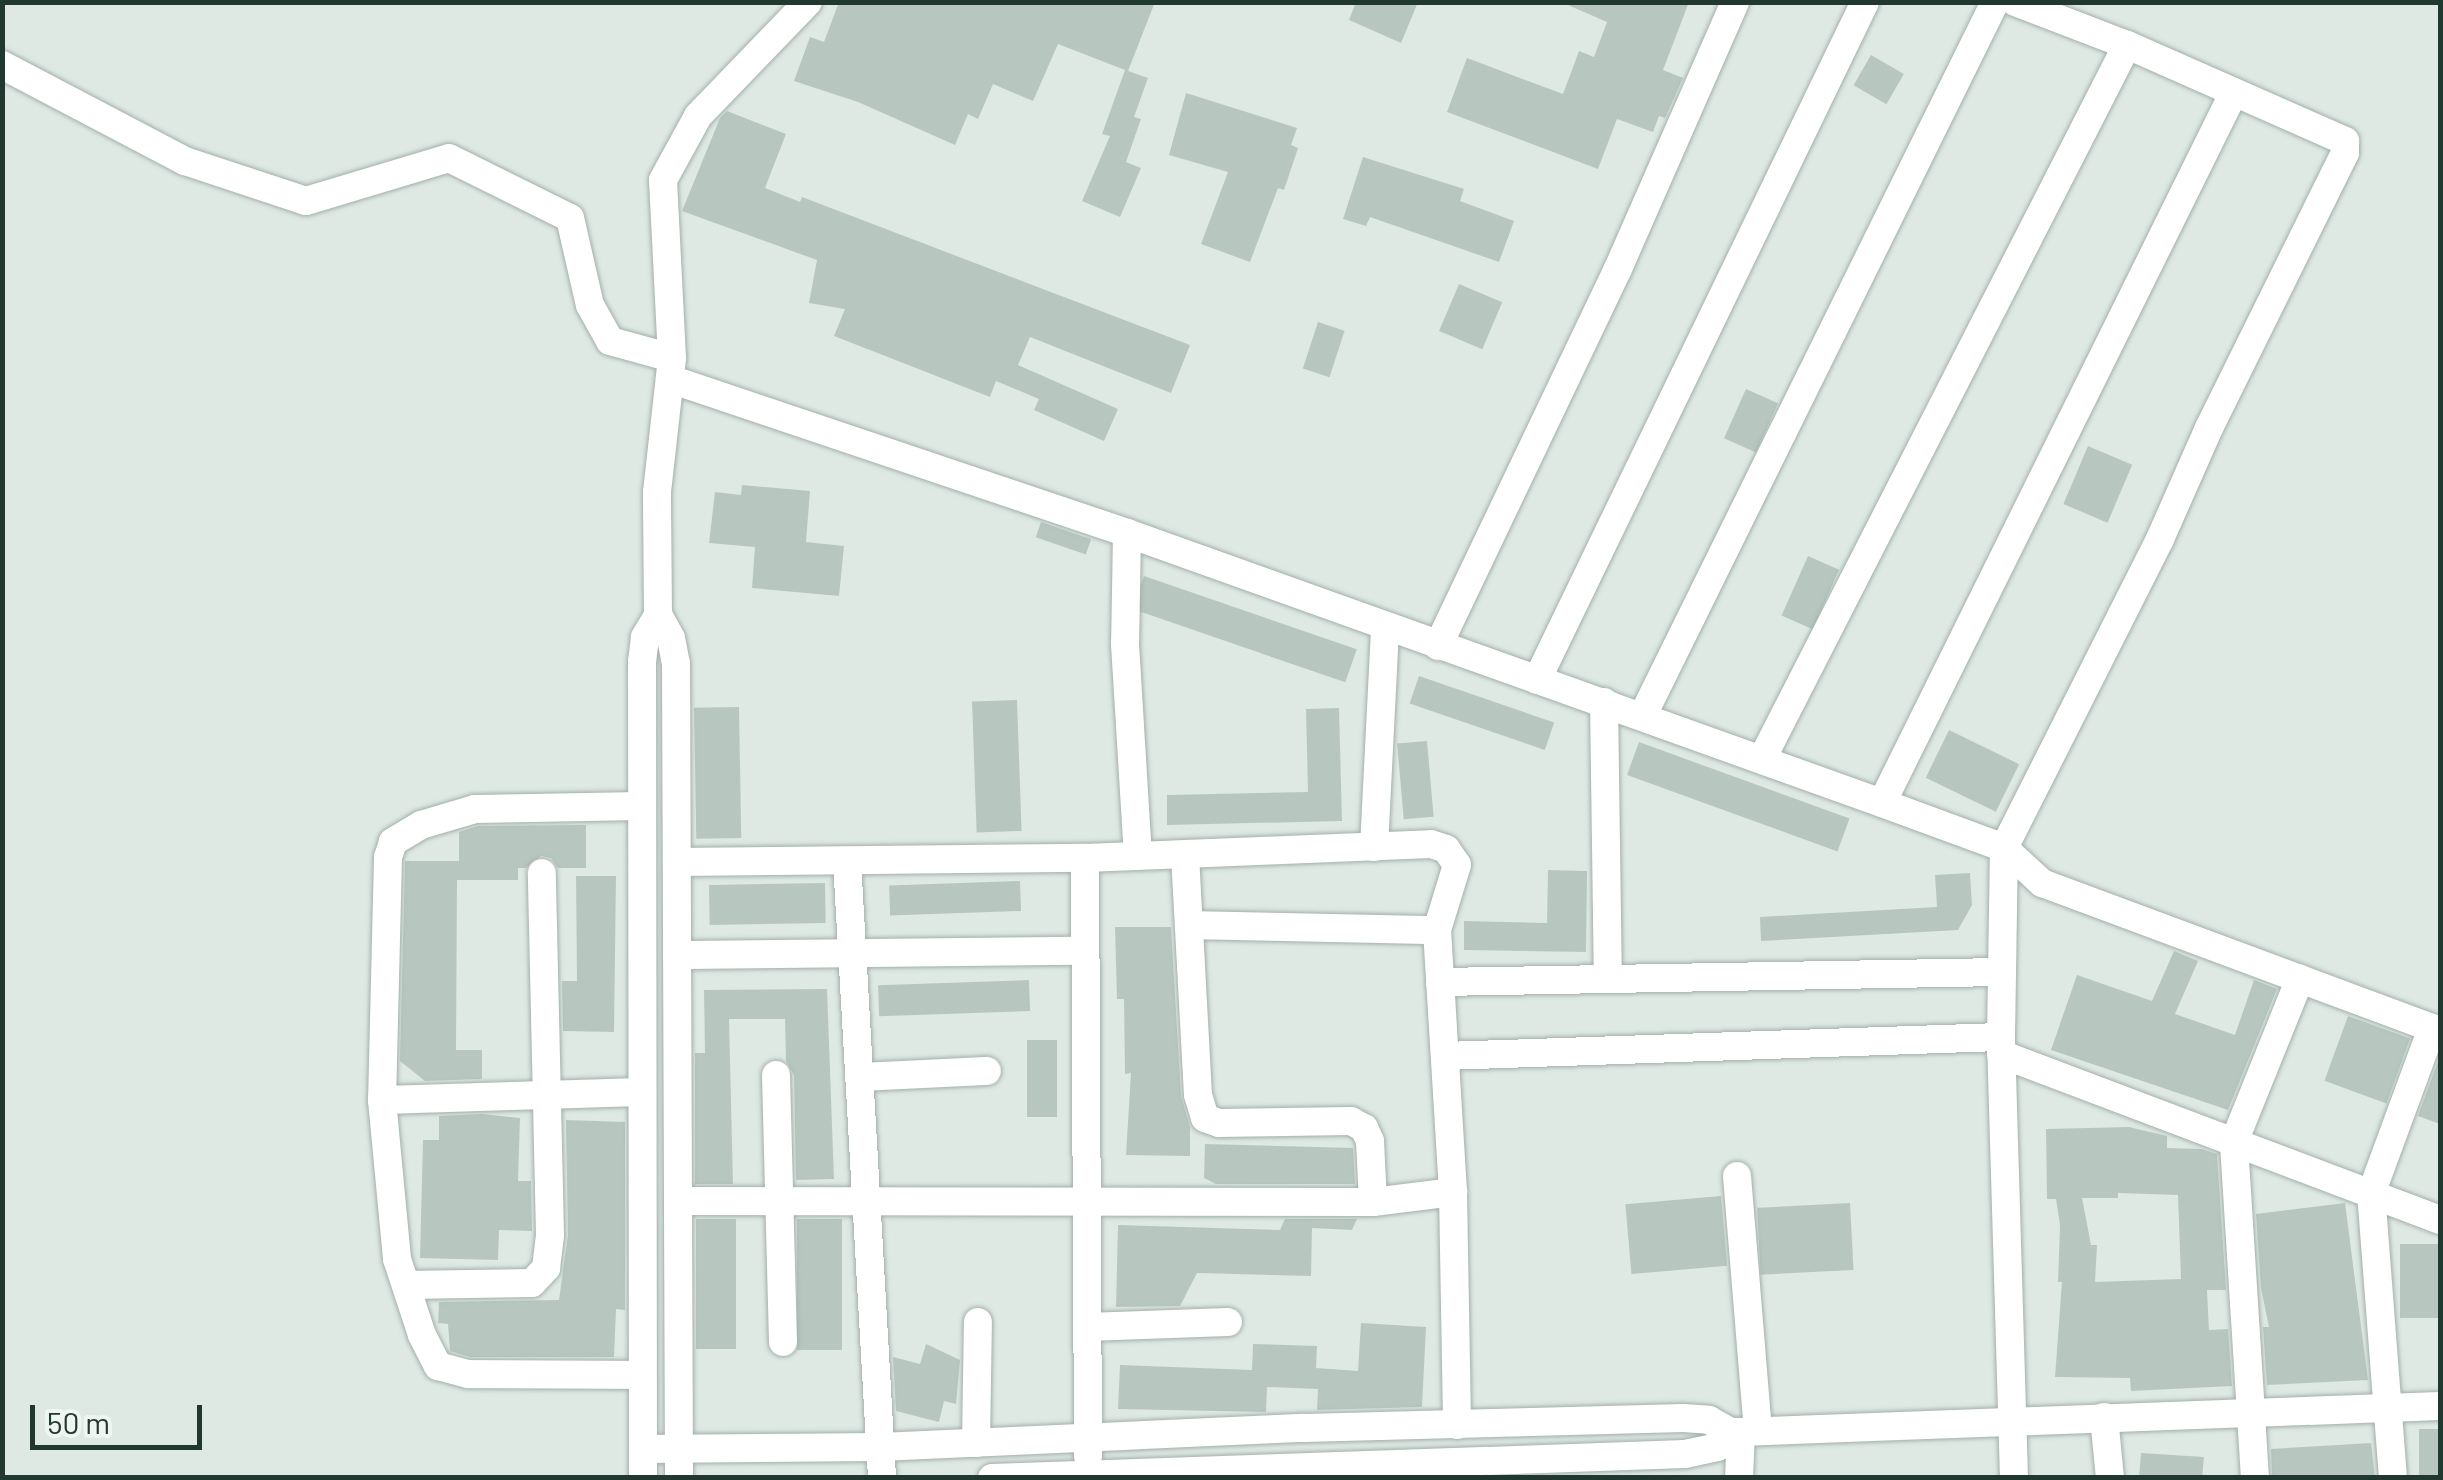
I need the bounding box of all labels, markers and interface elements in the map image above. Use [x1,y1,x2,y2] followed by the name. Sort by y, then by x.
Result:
[35,1385,208,1447] scale bar
[47,1404,110,1440] text: 50 m

